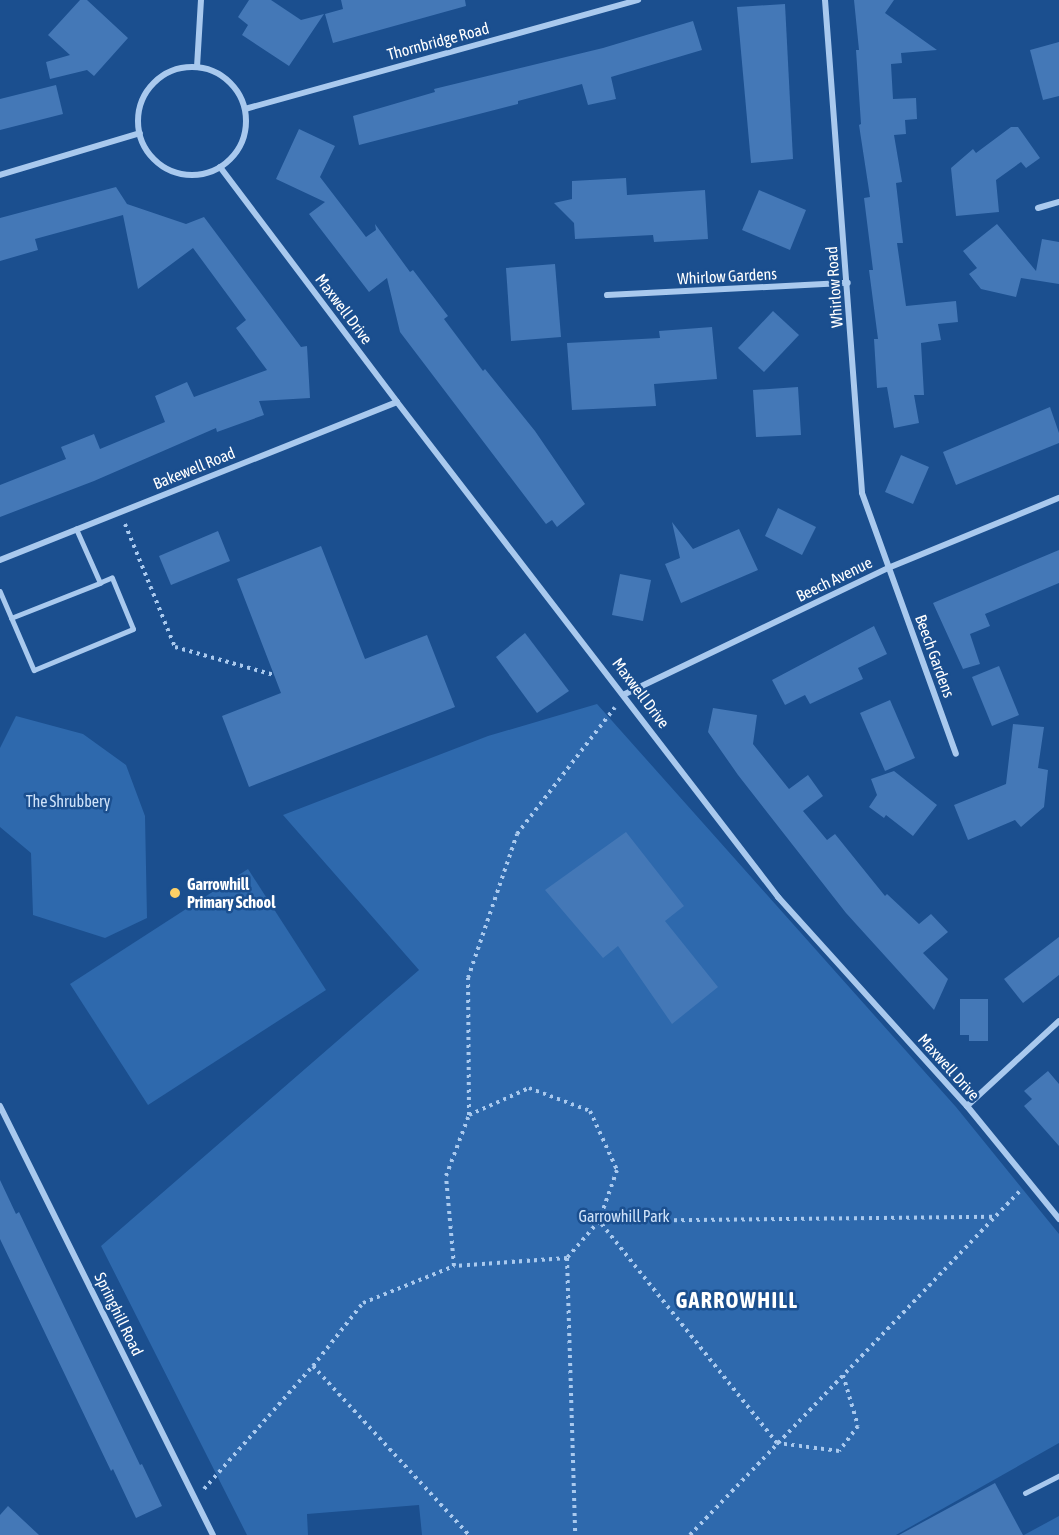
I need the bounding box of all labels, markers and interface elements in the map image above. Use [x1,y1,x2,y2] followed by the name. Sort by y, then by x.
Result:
[385,18,491,64] street label: Thornbridge Road
[822,246,846,328] street label: Whirlow Road
[677,264,777,288] street label: Whirlow Gardens
[311,270,377,348] street label: Maxwell Drive
[150,443,238,493] street label: Bakewell Road
[793,552,875,606] street label: Beech Avenue
[911,612,959,700] street label: Beech Gardens
[608,654,674,732] street label: Maxwell Drive
[26,791,110,811] park label: The Shrubbery
[187,874,275,912] place label: Garrowhill Primary School
[168,886,182,900] marker: Garrowhill Primary School
[914,1030,984,1104] street label: Maxwell Drive
[578,1206,670,1226] park label: Garrowhill Park
[91,1269,147,1359] street label: Springhill Road
[675,1288,799,1314] district label: GARROWHILL

